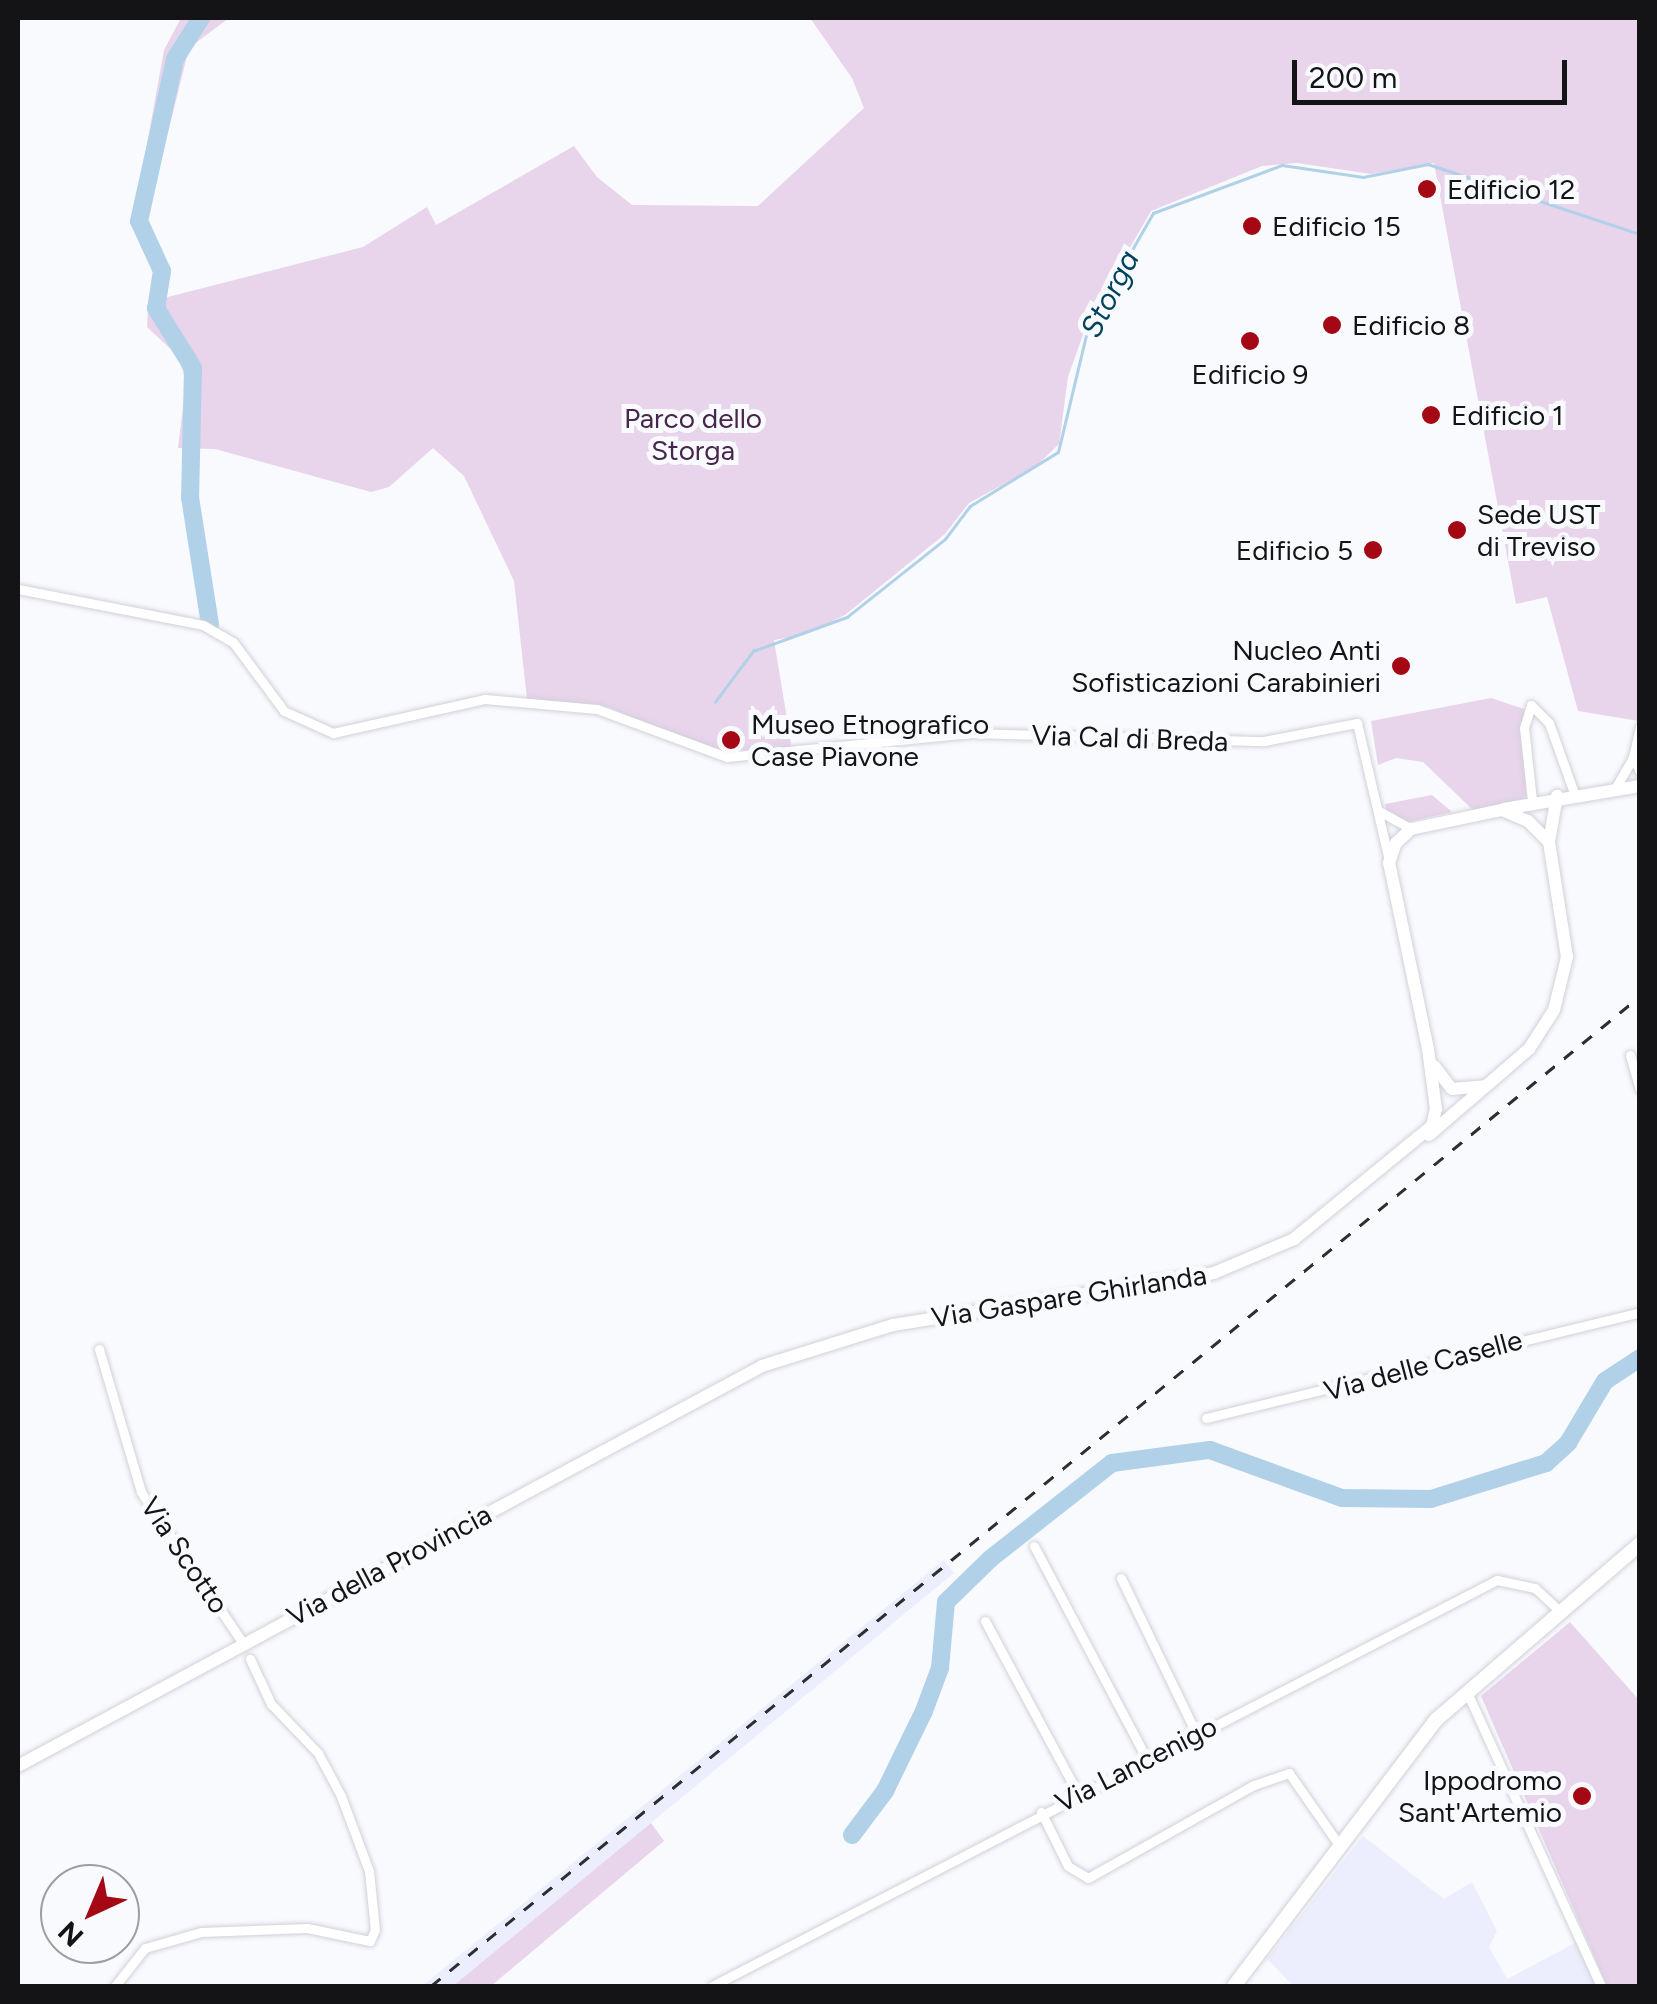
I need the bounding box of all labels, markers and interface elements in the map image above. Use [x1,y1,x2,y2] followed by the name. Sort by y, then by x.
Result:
[1297,40,1572,102] scale bar
[1309,59,1397,96] text: 200 m
[1447,172,1575,206] place label: Edificio 12
[1416,178,1438,200] marker: Edificio 12
[1272,209,1401,243] place label: Edificio 15
[1241,215,1263,237] marker: Edificio 15
[1073,244,1147,344] water label: Storga
[1352,308,1470,342] place label: Edificio 8
[1321,314,1343,336] marker: Edificio 8
[1239,330,1261,352] marker: Edificio 9
[1192,357,1308,391] place label: Edificio 9
[1451,398,1564,432] place label: Edificio 1
[624,401,762,467] park label: Parco dello Storga
[1420,404,1442,426] marker: Edificio 1
[1477,497,1601,563] place label: Sede UST di Treviso
[1446,519,1468,541] marker: Sede UST di Treviso
[1236,533,1353,567] place label: Edificio 5
[1362,539,1384,561] marker: Edificio 5
[1071,633,1381,699] place label: Nucleo Anti Sofisticazioni Carabinieri
[1390,655,1412,677] marker: Nucleo Anti Sofisticazioni Carabinieri
[751,707,989,773] place label: Museo Etnografico Case Piavone
[1031,718,1229,758] street label: Via Cal di Breda
[720,729,742,751] marker: Museo Etnografico Case Piavone
[929,1258,1209,1334] street label: Via Gaspare Ghirlanda
[1320,1322,1526,1408] street label: Via delle Caselle
[134,1490,236,1620] street label: Via Scotto
[281,1497,497,1633] street label: Via della Provincia
[1050,1709,1222,1819] street label: Via Lancenigo
[1398,1763,1562,1829] place label: Ippodromo Sant'Artemio
[1571,1785,1593,1807] marker: Ippodromo Sant'Artemio
[40,1864,140,1964] north arrow
[51,1914,90,1954] text: N

